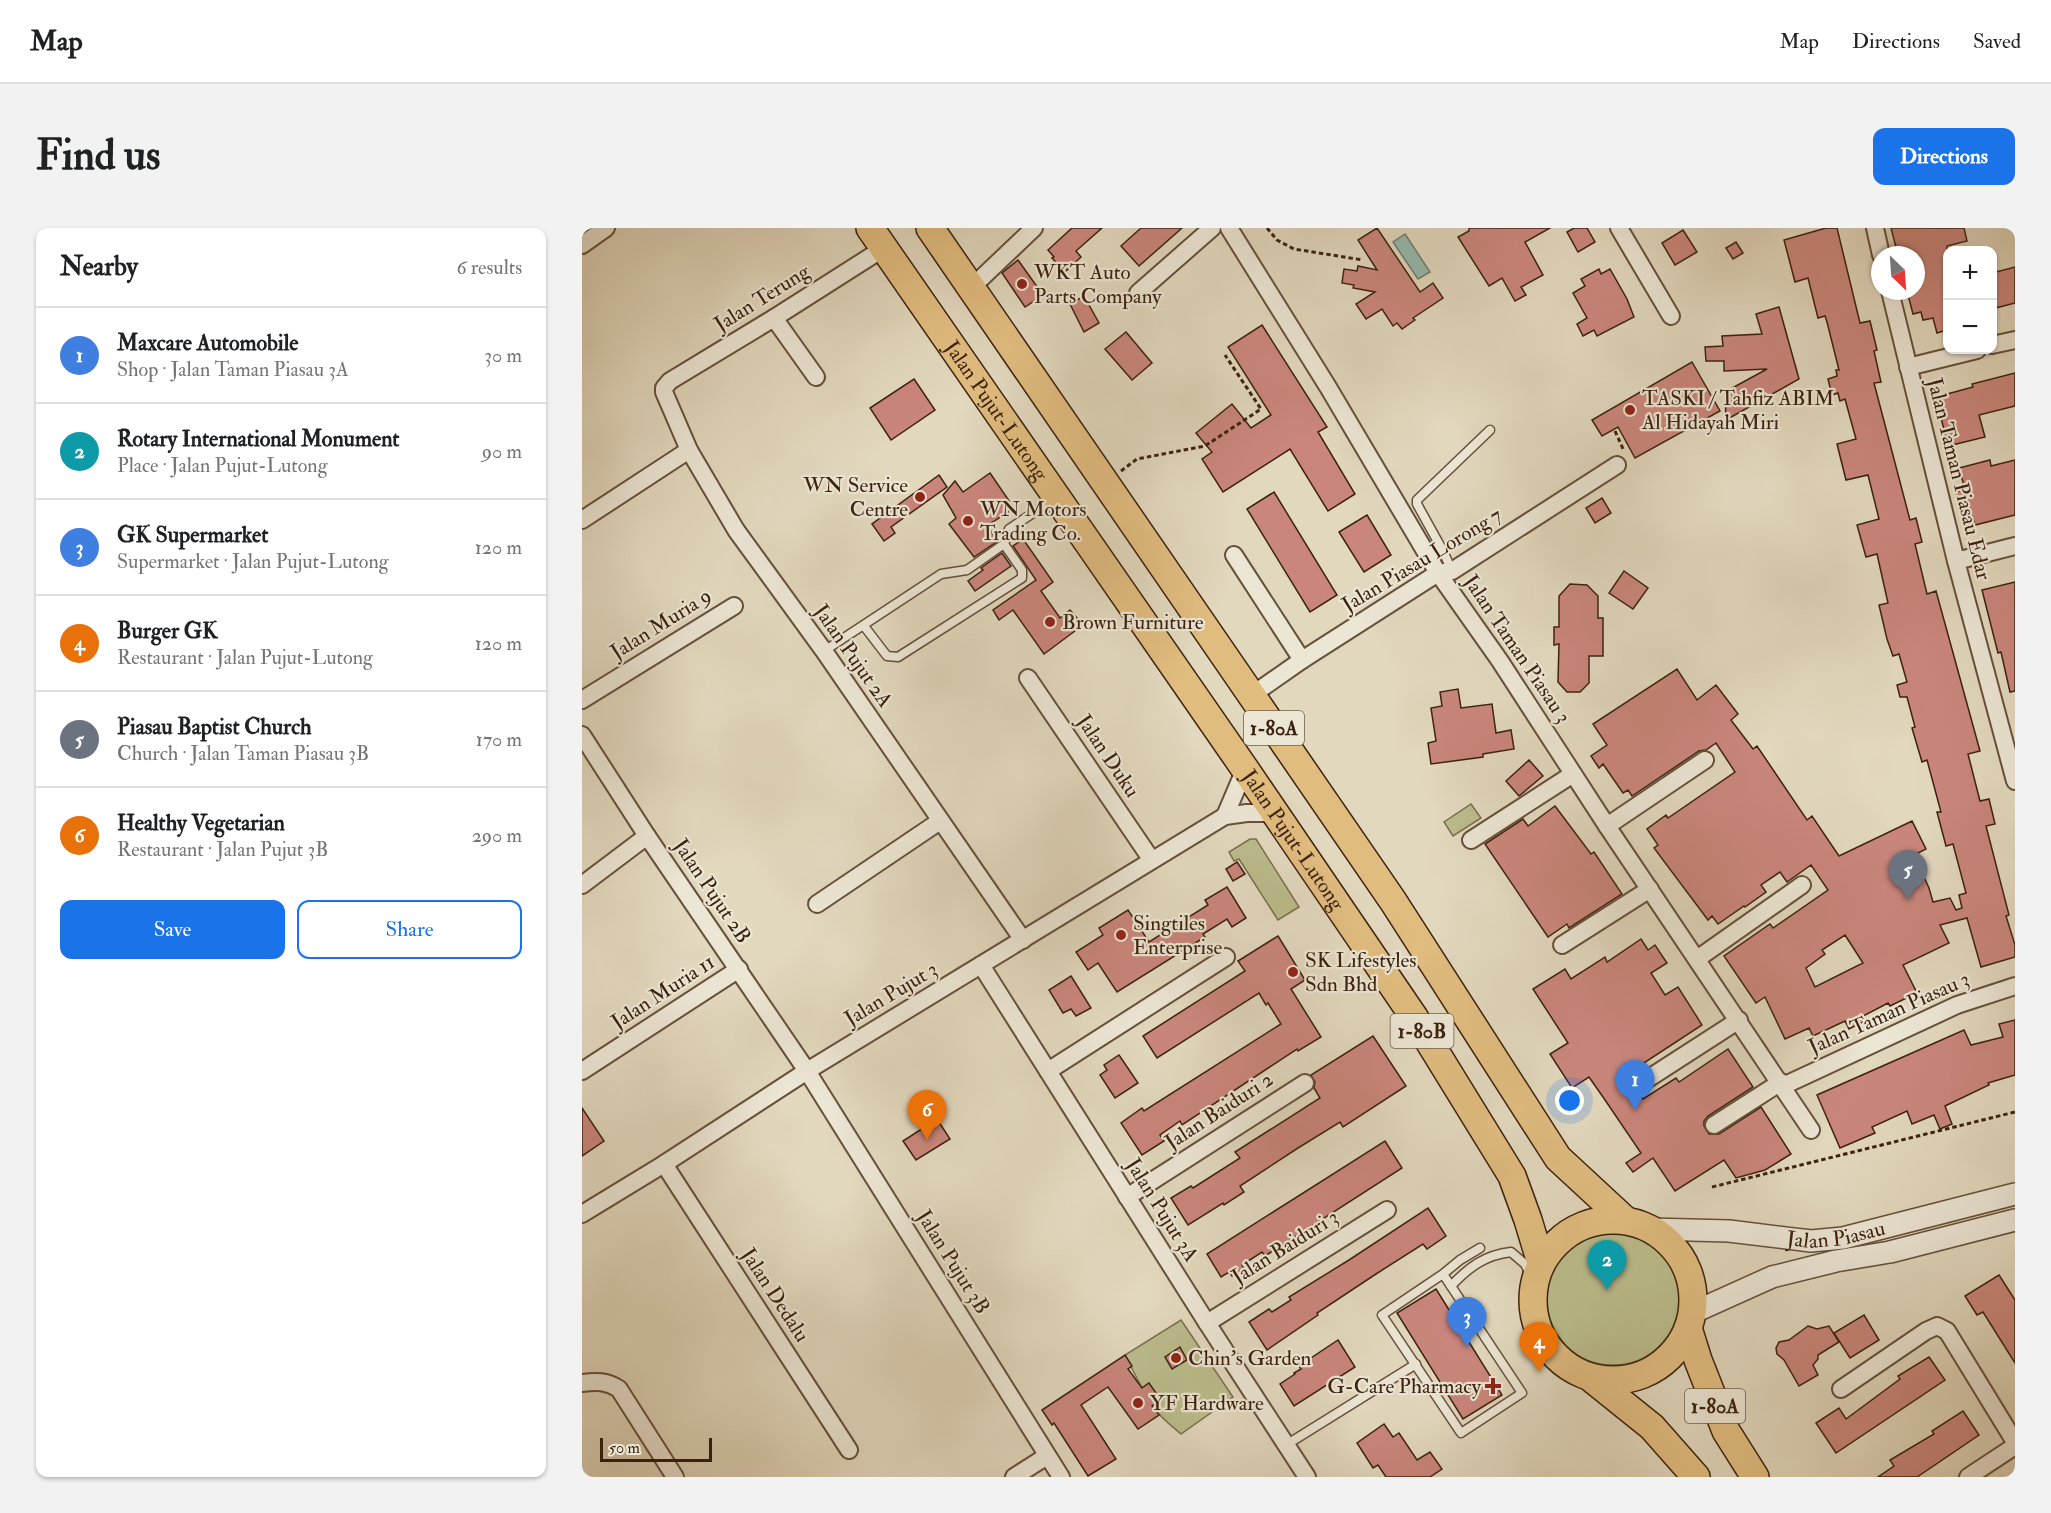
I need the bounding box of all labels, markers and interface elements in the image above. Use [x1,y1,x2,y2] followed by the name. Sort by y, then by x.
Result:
[30,24,83,59] text: Map
[1779,28,1819,55] text: Map
[1852,28,1940,55] text: Directions
[1973,28,2021,55] text: Saved
[1873,128,2015,185] button: Directions
[36,130,160,182] text: Find us
[1871,246,1925,300] north arrow
[1943,246,1997,354] map controls
[1943,246,1997,300] button: +
[60,251,138,283] text: Nearby
[456,255,522,280] text: 6 results
[708,258,815,338] street label: Jalan Terung
[1033,259,1162,310] place label: WKT Auto Parts Company
[1015,277,1029,291] marker: WKT Auto Parts Company
[1943,300,1997,354] button: −
[117,329,298,357] text: Maxcare Automobile
[938,334,1055,486] street label: Jalan Pujut-Lutong
[76,343,83,368] text: 1
[484,343,522,368] text: 30 m
[117,357,349,382] text: Shop · Jalan Taman Piasau 3A
[1921,374,1997,583] street label: Jalan Taman Piasau Edar
[1641,385,1834,436] place label: TASKI / Tahfiz ABIM Al Hidayah Miri
[1623,403,1637,417] marker: TASKI / Tahfiz ABIM Al Hidayah Miri
[117,425,400,453] text: Rotary International Monument
[74,439,85,464] text: 2
[482,439,522,464] text: 90 m
[117,453,327,478] text: Place · Jalan Pujut-Lutong
[802,472,908,523] place label: WN Service Centre
[913,490,927,504] marker: WN Service Centre
[979,496,1087,547] place label: WN Motors Trading Co.
[1336,501,1507,619] street label: Jalan Piasau Lorong 7
[961,514,975,528] marker: WN Motors Trading Co.
[117,521,268,549] text: GK Supermarket
[76,535,83,560] text: 3
[475,535,522,560] text: 120 m
[117,549,389,574] text: Supermarket · Jalan Pujut-Lutong
[1457,569,1577,729] street label: Jalan Taman Piasau 3
[605,582,717,666] street label: Jalan Muria 9
[807,598,898,713] street label: Jalan Pujut 2A
[1062,609,1204,636] place label: Brown Furniture
[1043,615,1057,629] marker: Brown Furniture
[117,617,218,645] text: Burger GK
[74,631,85,656] text: 4
[475,631,522,656] text: 120 m
[117,645,373,670] text: Restaurant · Jalan Pujut-Lutong
[1070,708,1146,803] street label: Jalan Duku
[1244,711,1304,745] road number: 1-80A
[117,713,312,741] text: Piasau Baptist Church
[75,727,84,752] text: 5
[476,727,522,752] text: 170 m
[117,741,369,766] text: Church · Jalan Taman Piasau 3B
[1235,763,1351,916] street label: Jalan Pujut-Lutong
[117,809,285,837] text: Healthy Vegetarian
[74,823,85,848] text: 6
[472,823,522,848] text: 290 m
[667,833,757,948] street label: Jalan Pujut 2B
[117,837,328,862] text: Restaurant · Jalan Pujut 3B
[1888,850,1928,900] pin: 5
[60,900,285,959] button: Save
[297,900,522,959] button: Share
[1133,910,1222,961] place label: Singtiles Enterprise
[1114,928,1128,942] marker: Singtiles Enterprise
[1305,947,1416,998] place label: SK Lifestyles Sdn Bhd
[605,948,720,1036] street label: Jalan Muria 11
[839,956,943,1033] street label: Jalan Pujut 3
[1286,965,1300,979] marker: SK Lifestyles Sdn Bhd
[1803,965,1974,1061] street label: Jalan Taman Piasau 3
[1390,1014,1454,1048] road number: 1-80B
[1616,1060,1654,1110] pin: 1
[1159,1066,1278,1157] street label: Jalan Baiduri 2
[1555,1086,1584,1115] your location
[908,1090,946,1140] pin: 6
[1119,1152,1205,1267] street label: Jalan Pujut 3A
[910,1204,996,1319] street label: Jalan Pujut 3B
[1226,1204,1343,1291] street label: Jalan Baiduri 3
[1784,1214,1888,1255] street label: Jalan Piasau
[1588,1240,1626,1290] pin: 2
[734,1242,816,1347] street label: Jalan Dedalu
[1448,1298,1486,1347] pin: 3
[1520,1322,1558,1372] pin: 4
[1188,1345,1312,1372] place label: Chin's Garden
[1169,1351,1183,1365] marker: Chin's Garden
[1327,1373,1482,1400] place label: G-Care Pharmacy
[1486,1379,1500,1393] marker: G-Care Pharmacy
[1685,1389,1745,1423] road number: 1-80A
[1150,1390,1264,1417] place label: YF Hardware
[1131,1396,1145,1410] marker: YF Hardware
[600,1435,712,1462] scale bar
[609,1438,640,1458] text: 50 m

